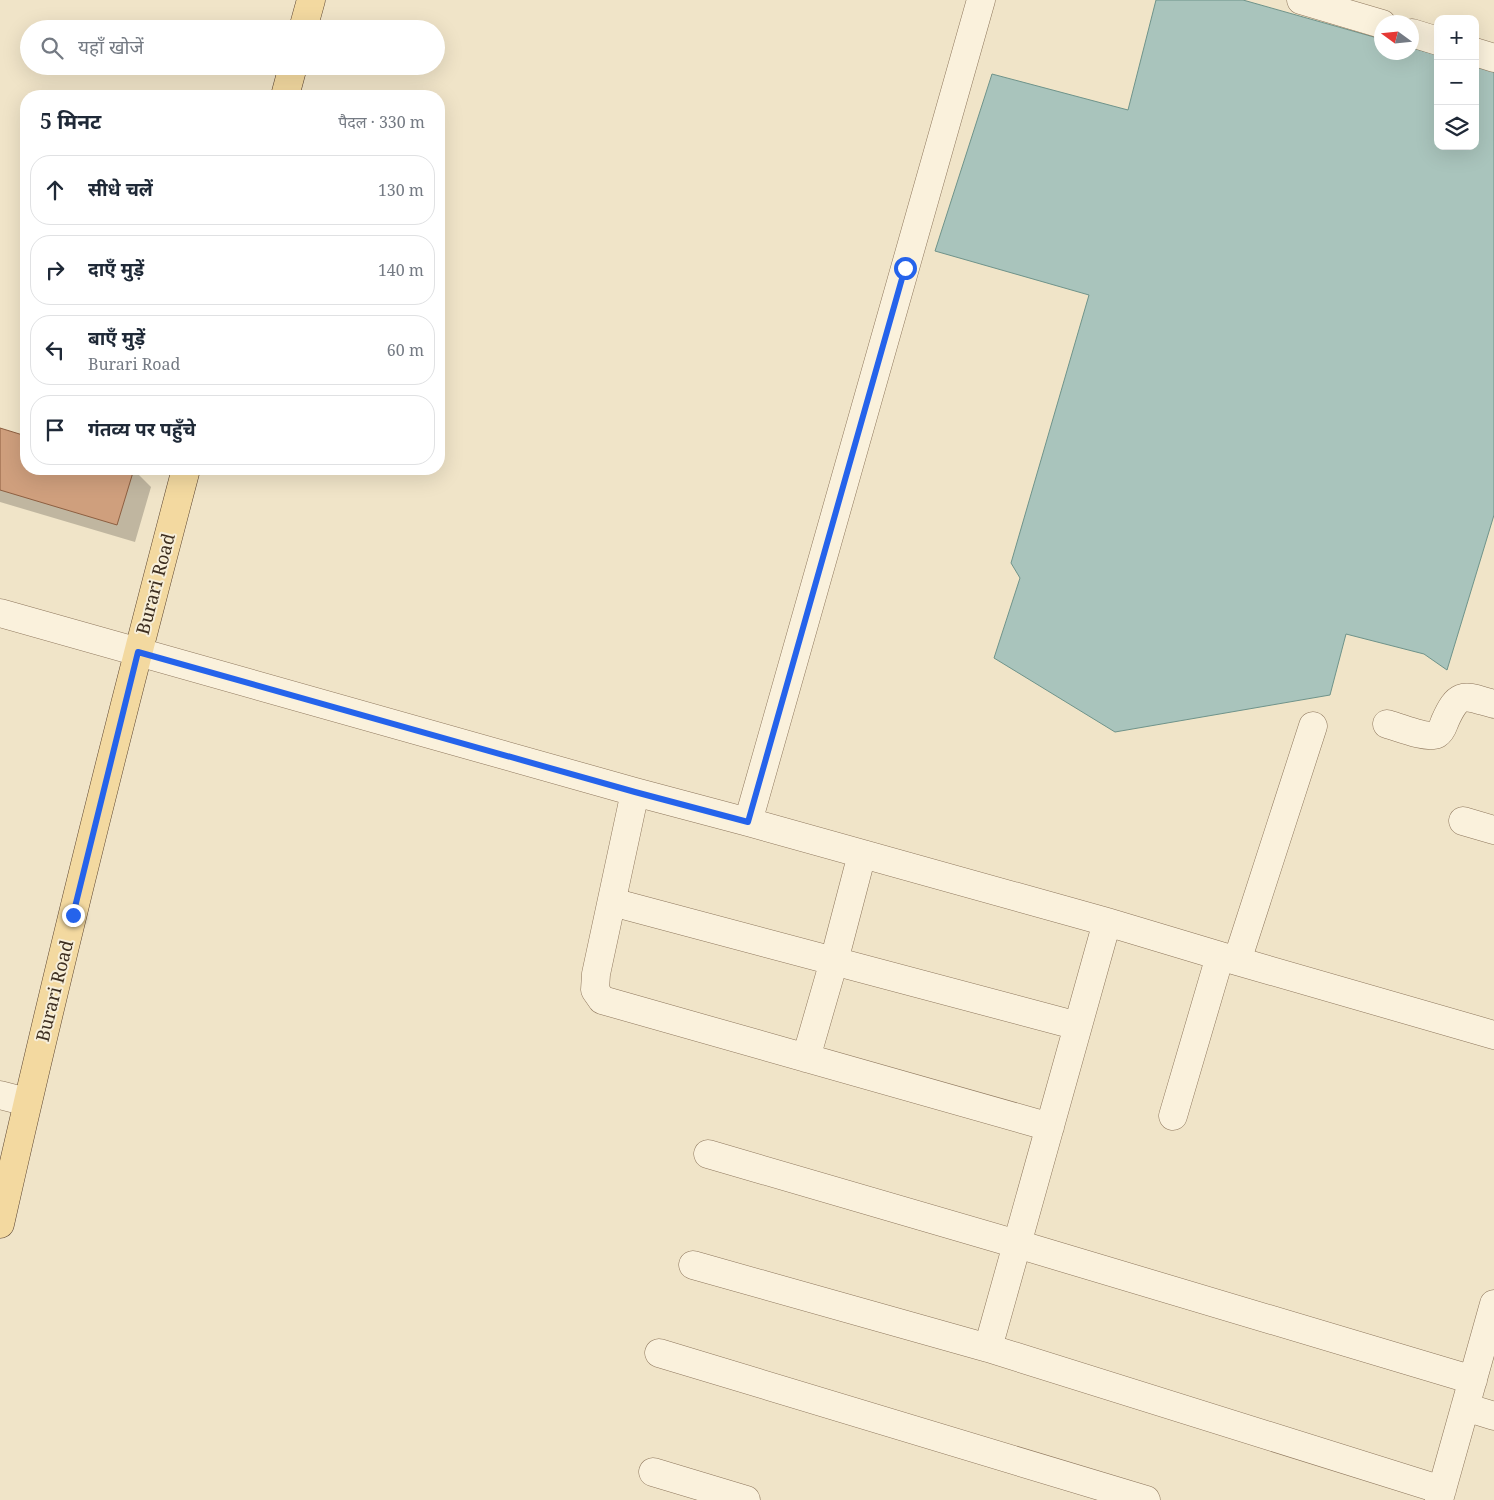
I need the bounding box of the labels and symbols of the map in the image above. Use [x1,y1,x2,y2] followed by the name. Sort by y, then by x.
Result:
[1374,15,1419,60] north arrow
[894,257,917,280] route start
[130,531,180,637] street label: Burari Road
[62,904,85,927] route end
[30,938,78,1044] street label: Burari Road

